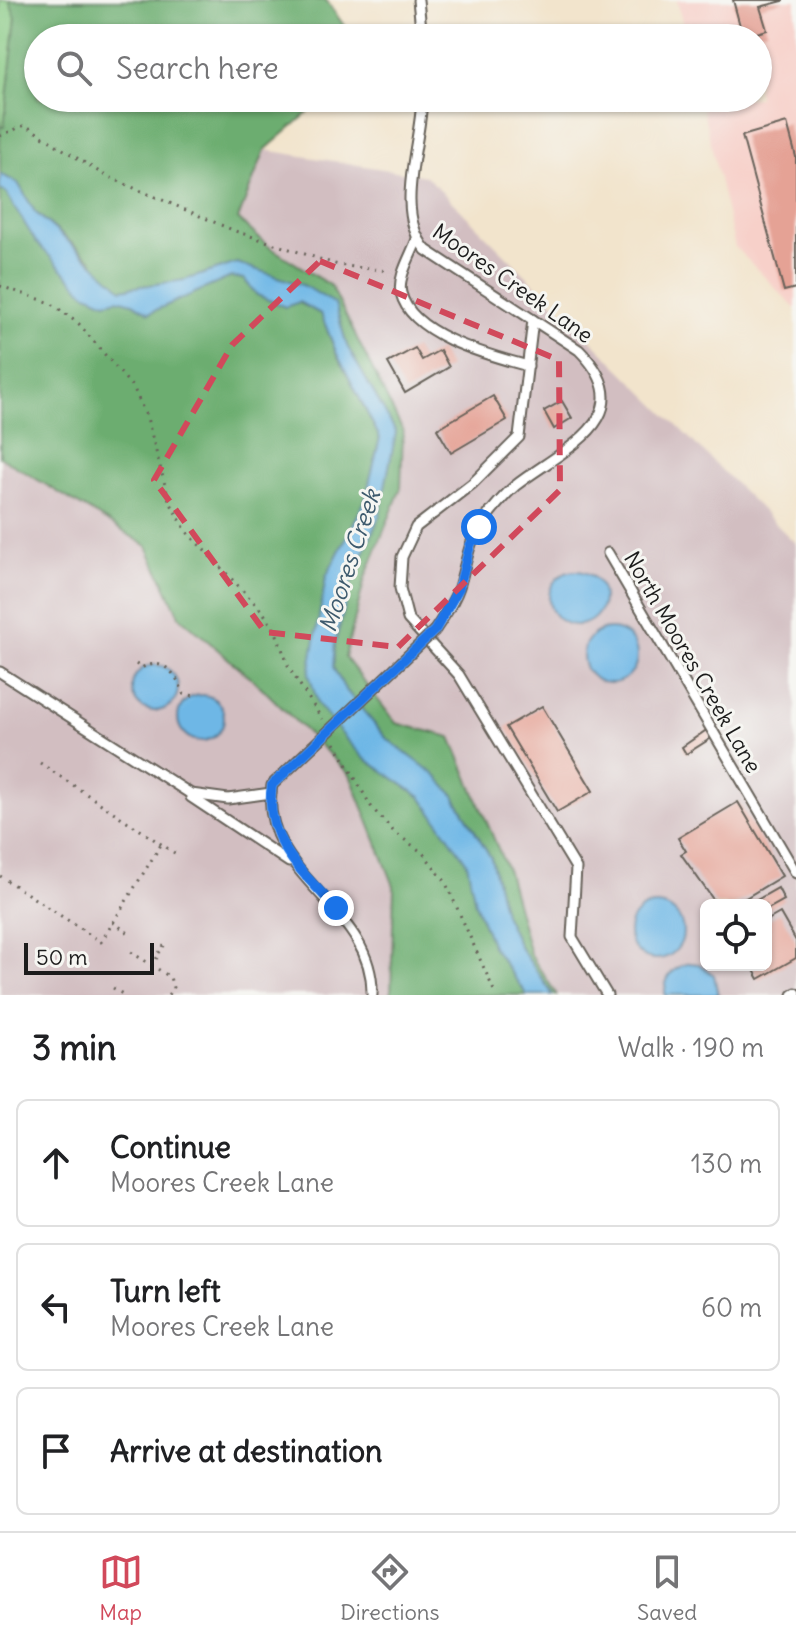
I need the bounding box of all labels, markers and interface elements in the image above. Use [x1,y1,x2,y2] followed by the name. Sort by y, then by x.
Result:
[24,24,772,112] search box
[52,46,96,90] icon: search
[116,49,279,87] text: Search here
[427,217,599,349] street label: Moores Creek Lane
[312,484,387,636] water label: Moores Creek
[461,509,497,545] route start
[618,546,768,778] street label: North Moores Creek Lane
[318,890,354,926] route end
[700,899,772,971] map controls
[700,899,772,971] button: locate
[24,939,154,975] scale bar
[36,943,88,971] text: 50 m
[32,1026,117,1069] text: 3 min
[618,1031,764,1064] text: Walk · 190 m
[110,1128,231,1166] text: Continue
[34,1141,78,1185] icon: ahead
[691,1147,762,1180] text: 130 m
[110,1166,334,1199] text: Moores Creek Lane
[110,1272,221,1310] text: Turn left
[34,1285,78,1329] icon: left
[701,1291,762,1324] text: 60 m
[110,1310,334,1343] text: Moores Creek Lane
[34,1429,78,1473] icon: arrive
[110,1432,382,1470] text: Arrive at destination
[99,1550,143,1626] tab: Map
[340,1550,440,1626] tab: Directions
[637,1550,697,1626] tab: Saved

